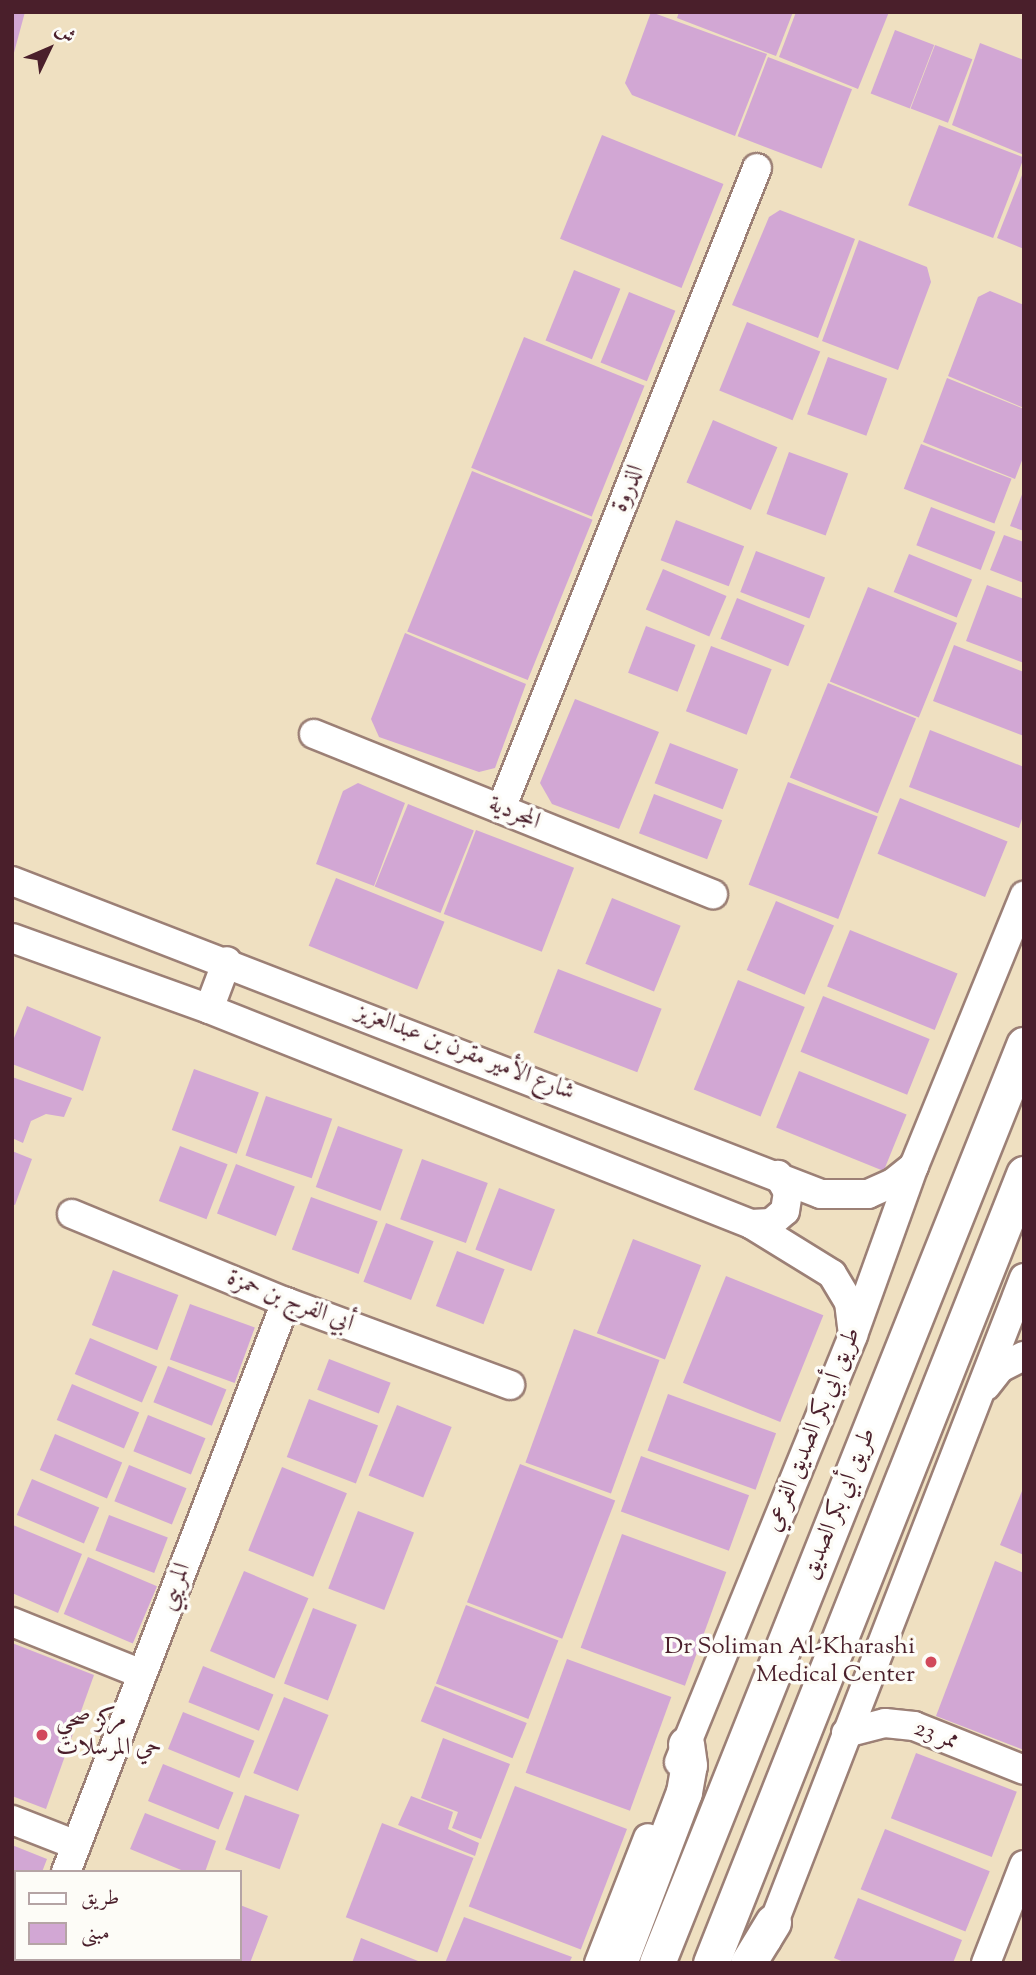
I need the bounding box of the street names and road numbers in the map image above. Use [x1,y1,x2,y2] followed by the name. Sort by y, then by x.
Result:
[607,461,651,517] street label: الذروة
[484,791,544,837] street label: المجردية
[352,998,578,1108] street label: شارع الأمير مقرن بن عبدالعزيز
[222,1265,358,1339] street label: أبي الفرج بن حمزة
[760,1324,868,1536] street label: طريق أبي بكر الصديق الفرعي
[797,1424,883,1584] street label: طريق أبي بكر الصديق
[154,1559,198,1615] street label: المريبي
[910,1715,962,1757] street label: ممر 23

